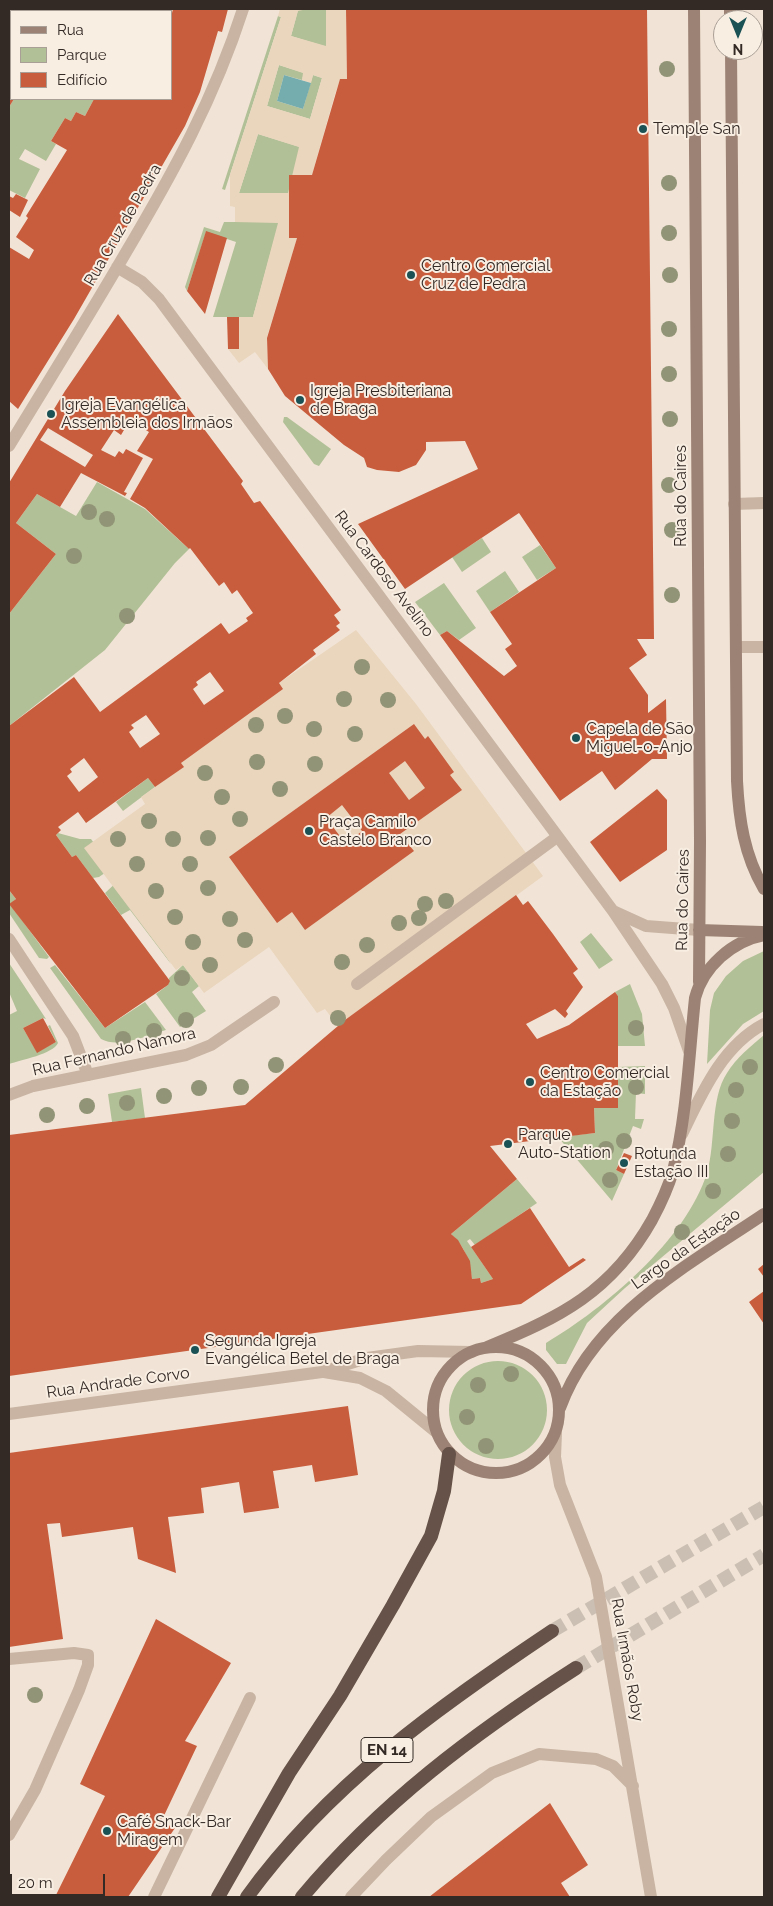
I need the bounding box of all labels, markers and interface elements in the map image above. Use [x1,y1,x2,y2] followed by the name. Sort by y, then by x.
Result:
[10,10,172,100] legend
[713,10,763,60] north arrow
[57,21,84,39] text: Rua
[733,41,743,57] text: N
[57,46,106,64] text: Parque
[57,71,107,89] text: Edifício
[653,119,741,139] place label: Temple San
[637,123,649,135] marker: Temple San
[80,161,166,289] street label: Rua Cruz de Pedra
[421,256,550,294] place label: Centro Comercial Cruz de Pedra
[405,269,417,281] marker: Centro Comercial Cruz de Pedra
[310,381,451,419] place label: Igreja Presbiteriana de Braga
[294,394,306,406] marker: Igreja Presbiteriana de Braga
[61,395,233,433] place label: Igreja Evangélica Assembleia dos Irmãos
[45,408,57,420] marker: Igreja Evangélica Assembleia dos Irmãos
[671,445,691,547] street label: Rua do Caires
[330,507,438,641] street label: Rua Cardoso Avelino
[586,719,693,757] place label: Capela de São Miguel-o-Anjo
[570,732,582,744] marker: Capela de São Miguel-o-Anjo
[319,812,431,850] place label: Praça Camilo Castelo Branco
[303,825,315,837] marker: Praça Camilo Castelo Branco
[673,849,693,951] street label: Rua do Caires
[30,1024,198,1080] street label: Rua Fernando Namora
[540,1063,669,1101] place label: Centro Comercial da Estação
[524,1076,536,1088] marker: Centro Comercial da Estação
[518,1125,611,1163] place label: Parque Auto-Station
[502,1138,514,1150] marker: Parque Auto-Station
[634,1144,709,1182] place label: Rotunda Estação III
[618,1157,630,1169] marker: Rotunda Estação III
[628,1204,744,1294] street label: Largo da Estação
[205,1331,400,1369] place label: Segunda Igreja Evangélica Betel de Braga
[189,1344,201,1356] marker: Segunda Igreja Evangélica Betel de Braga
[45,1363,191,1403] street label: Rua Andrade Corvo
[607,1597,647,1723] street label: Rua Irmãos Roby
[361,1738,413,1762] road number: EN 14
[117,1812,231,1850] place label: Café Snack-Bar Miragem
[101,1825,113,1837] marker: Café Snack-Bar Miragem
[12,1864,108,1896] scale bar
[18,1874,53,1892] text: 20 m

